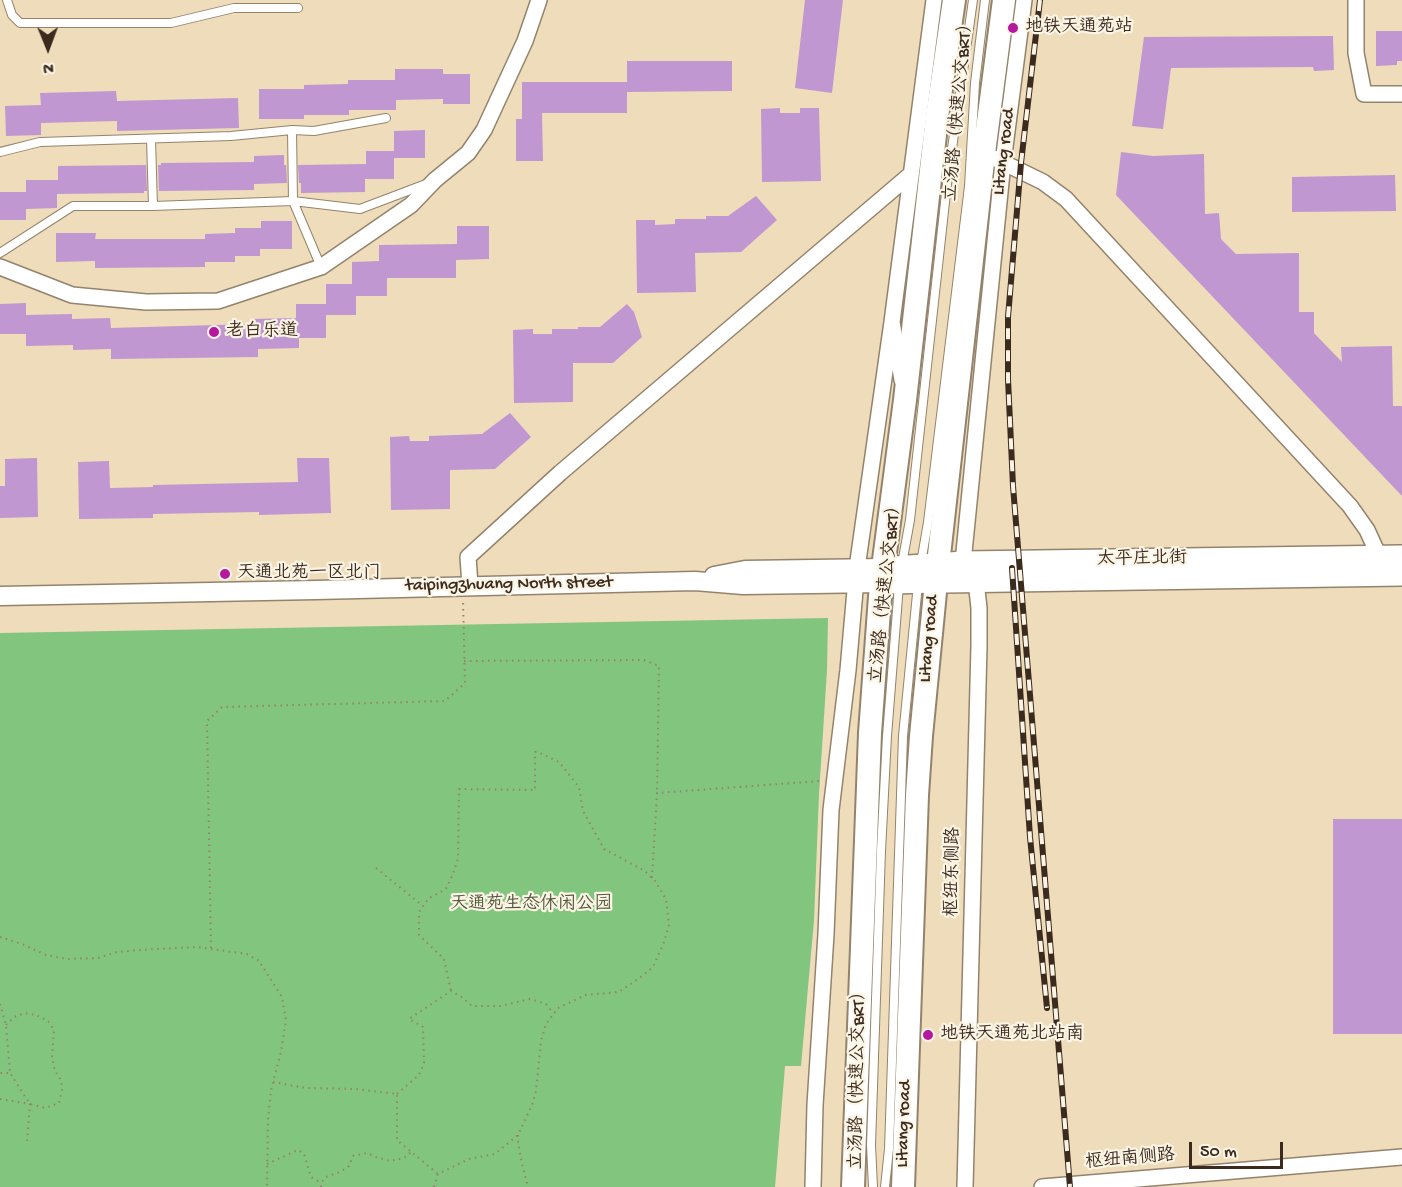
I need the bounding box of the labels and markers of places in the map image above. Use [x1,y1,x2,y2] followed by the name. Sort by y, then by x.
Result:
[1025,17,1133,39] place label: 地铁天通苑站
[1006,21,1020,35] marker: 地铁天通苑站
[226,321,298,343] place label: 老白乐道
[207,325,221,339] marker: 老白乐道
[237,563,381,585] place label: 天通北苑一区北门
[218,567,232,581] marker: 天通北苑一区北门
[940,1024,1084,1046] place label: 地铁天通苑北站南
[921,1028,935,1042] marker: 地铁天通苑北站南

